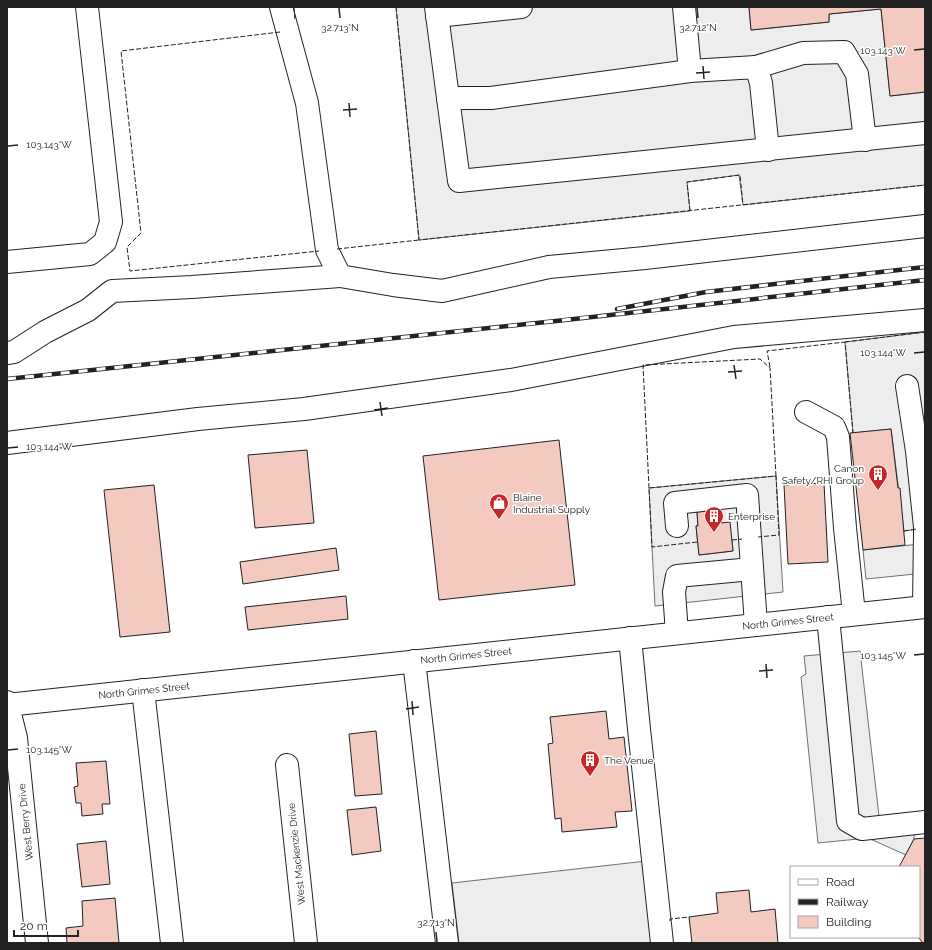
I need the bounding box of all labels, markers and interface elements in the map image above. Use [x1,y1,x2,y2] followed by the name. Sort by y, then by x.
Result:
[321,22,359,33] text: 32.713°N
[679,22,717,33] text: 32.712°N
[860,45,906,56] text: 103.143°W
[26,139,72,150] text: 103.143°W
[860,347,906,358] text: 103.144°W
[26,441,72,452] text: 103.144°W
[782,463,864,486] place label: Canon Safety/RHI Group
[867,463,889,491] building icon: Canon Safety/RHI Group
[488,492,510,520] shop icon: Blaine Industrial Supply
[513,492,591,515] place label: Blaine Industrial Supply
[703,505,725,533] building icon: Enterprise
[728,511,775,522] place label: Enterprise
[742,611,835,632] street label: North Grimes Street
[420,645,513,666] street label: North Grimes Street
[860,650,907,661] text: 103.145°W
[98,680,191,701] street label: North Grimes Street
[26,744,73,755] text: 103.145°W
[579,749,601,777] building icon: The Venue
[604,755,654,766] place label: The Venue
[16,783,35,861] street label: West Berry Drive
[286,802,307,905] street label: West Mackenzie Drive
[790,866,920,938] legend
[826,875,855,889] text: Road
[826,895,869,909] text: Railway
[14,912,78,938] scale bar
[826,915,872,929] text: Building
[417,917,455,928] text: 32.713°N
[20,919,48,933] text: 20 m

